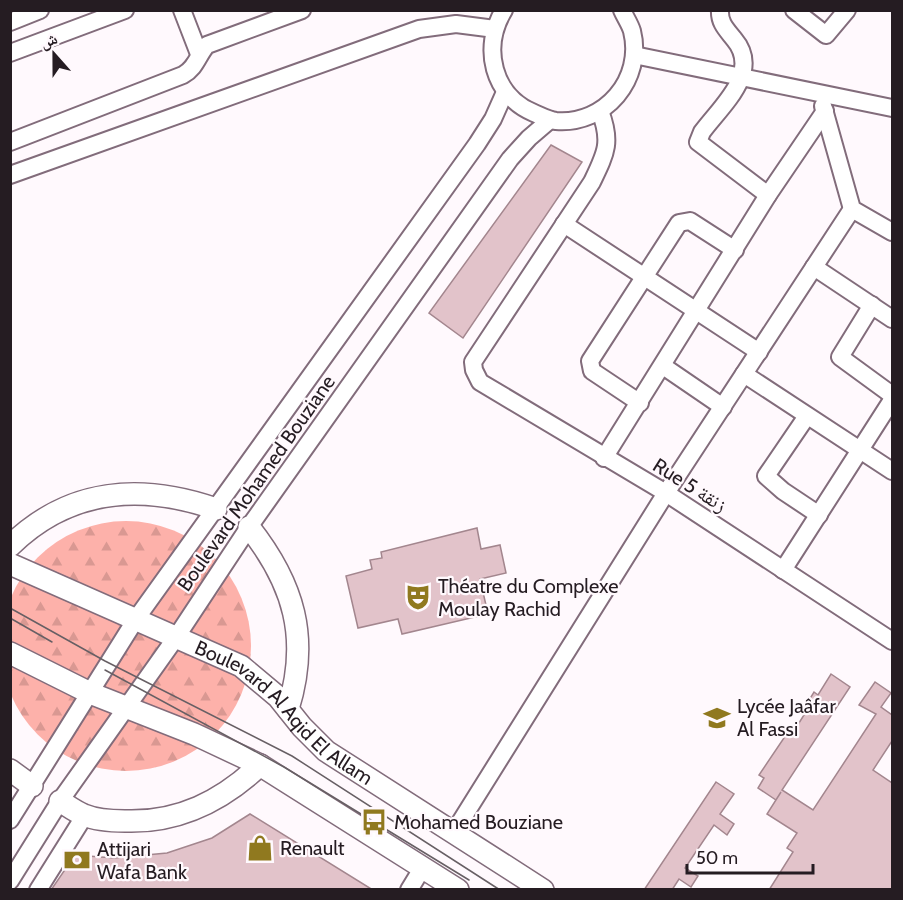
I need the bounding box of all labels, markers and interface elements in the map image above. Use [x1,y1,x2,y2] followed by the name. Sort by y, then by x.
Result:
[24,24,84,84] north arrow
[37,29,60,52] text: ش
[172,370,340,596] street label: Boulevard Mohamed Bouziane
[649,453,731,517] street label: Rue 5 زنقة
[438,574,618,621] place label: Théatre du Complexe Moulay Rachid
[403,582,433,612] theatre icon: Théatre du Complexe Moulay Rachid
[191,635,377,790] street label: Boulevard Al Aqid El Allam
[737,694,836,741] place label: Lycée Jaâfar Al Fassi
[702,703,732,733] school or university icon: Lycée Jaâfar Al Fassi
[359,807,389,837] bus stop icon: Mohamed Bouziane
[394,810,563,834] place label: Mohamed Bouziane
[245,833,275,863] shop icon: Renault
[280,836,345,860] place label: Renault
[97,837,187,884] place label: Attijari Wafa Bank
[687,837,813,875] scale bar
[62,845,92,875] bank icon: Attijari Wafa Bank
[696,847,738,869] text: 50 m

